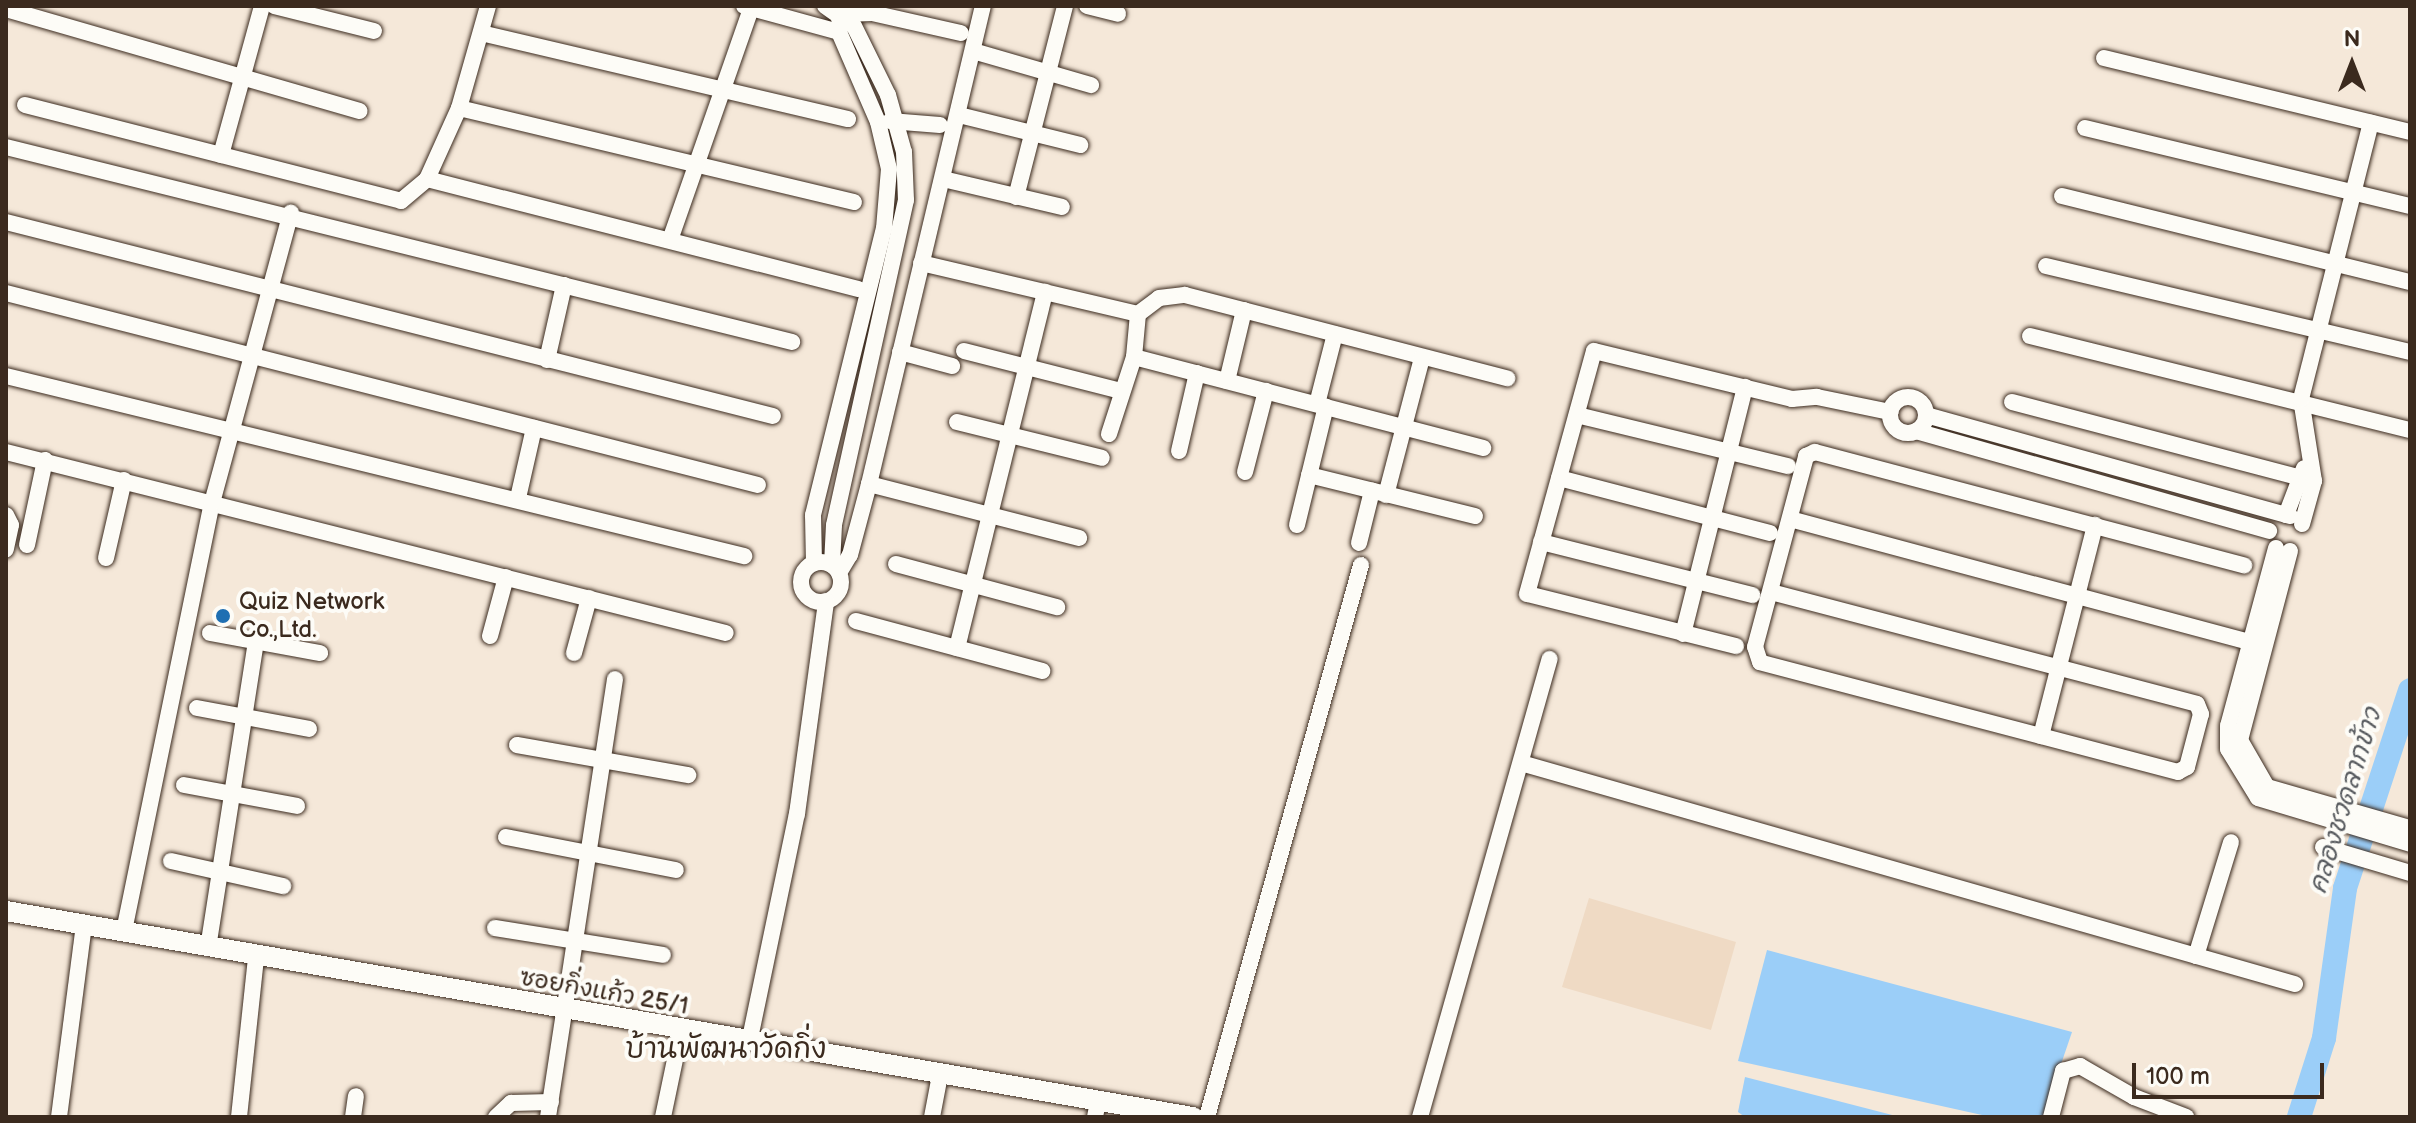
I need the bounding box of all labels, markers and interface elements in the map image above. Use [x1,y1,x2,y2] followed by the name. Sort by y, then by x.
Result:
[2312,24,2392,104] north arrow
[2344,26,2360,53] text: N
[239,588,384,644] place label: Quiz Network Co.,Ltd.
[214,607,232,625] marker: Quiz Network Co.,Ltd.
[2303,705,2389,897] water label: คลองชวดลากข้าว
[518,963,690,1021] street label: ซอยกิ่งแก้ว 25/1
[626,1033,826,1067] district label: บ้านพัฒนาวัดกิ่ง
[2136,1047,2328,1097] scale bar
[2146,1062,2210,1091] text: 100 m

